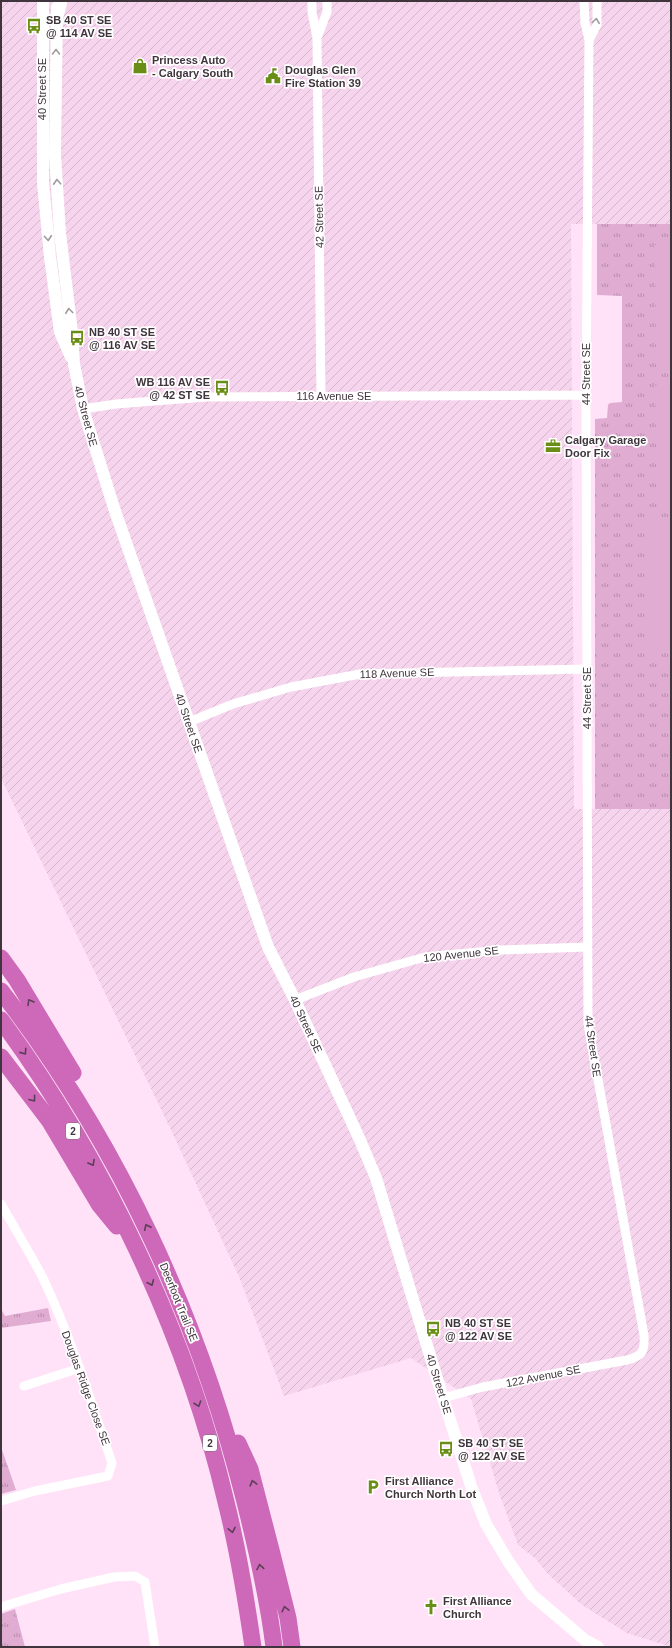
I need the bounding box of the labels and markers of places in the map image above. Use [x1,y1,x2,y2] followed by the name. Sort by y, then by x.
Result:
[46,14,112,39] place label: SB 40 ST SE @ 114 AV SE
[25,17,43,35] bus stop icon: SB 40 ST SE @ 114 AV SE
[152,54,234,79] place label: Princess Auto - Calgary South
[131,57,149,75] shop icon: Princess Auto - Calgary South
[285,64,361,89] place label: Douglas Glen Fire Station 39
[264,67,282,85] public building icon: Douglas Glen Fire Station 39
[89,326,155,351] place label: NB 40 ST SE @ 116 AV SE
[68,329,86,347] bus stop icon: NB 40 ST SE @ 116 AV SE
[136,376,210,401] place label: WB 116 AV SE @ 42 ST SE
[213,379,231,397] bus stop icon: WB 116 AV SE @ 42 ST SE
[565,434,646,459] place label: Calgary Garage Door Fix
[544,437,562,455] office icon: Calgary Garage Door Fix
[445,1317,512,1342] place label: NB 40 ST SE @ 122 AV SE
[424,1320,442,1338] bus stop icon: NB 40 ST SE @ 122 AV SE
[458,1437,525,1462] place label: SB 40 ST SE @ 122 AV SE
[437,1440,455,1458] bus stop icon: SB 40 ST SE @ 122 AV SE
[385,1475,476,1500] place label: First Alliance Church North Lot
[364,1478,382,1496] parking icon: First Alliance Church North Lot
[443,1595,512,1620] place label: First Alliance Church
[422,1598,440,1616] church icon: First Alliance Church

